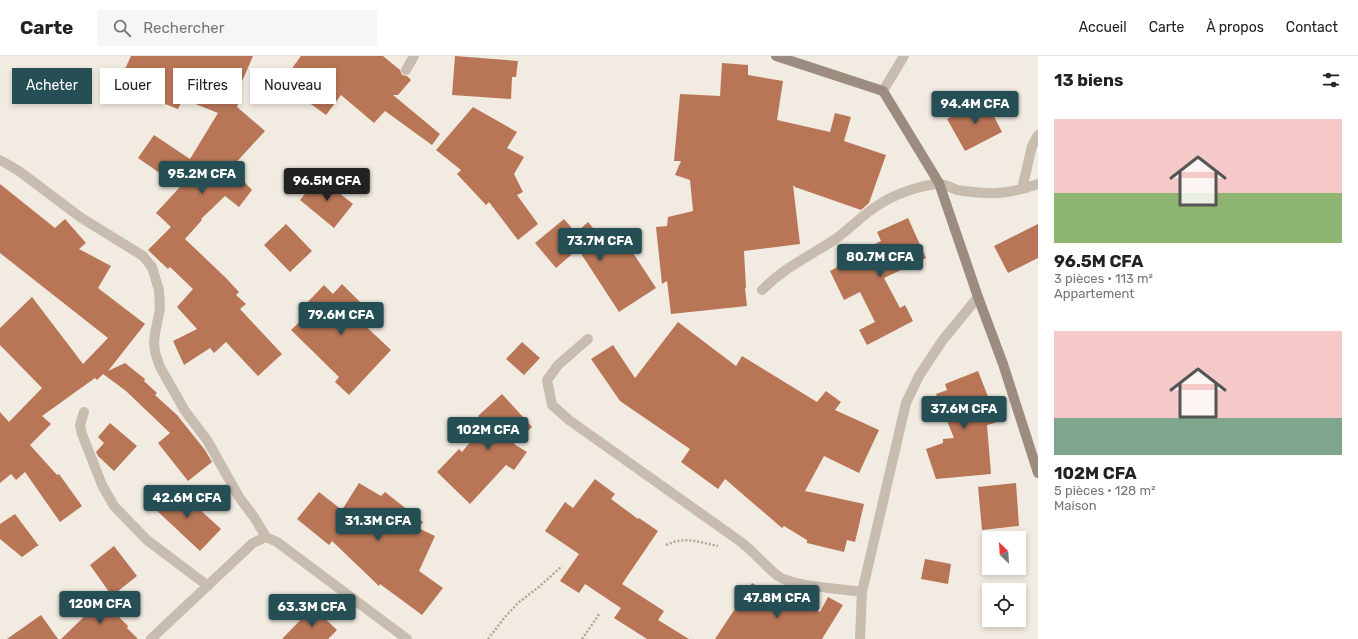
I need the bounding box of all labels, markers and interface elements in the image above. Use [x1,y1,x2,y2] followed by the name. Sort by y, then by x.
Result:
[97,10,377,46] search box
[20,16,73,39] text: Carte
[111,17,133,39] icon: search
[143,19,224,37] text: Rechercher
[1079,19,1127,36] text: Accueil
[1149,19,1184,36] text: Carte
[1206,19,1264,36] text: À propos
[1286,19,1338,36] text: Contact
[12,68,92,104] chip: Acheter
[100,68,165,104] chip: Louer
[173,68,242,104] chip: Filtres
[250,68,336,104] chip: Nouveau
[1320,69,1342,91] icon: filters
[1054,70,1123,90] text: 13 biens
[929,91,1021,125] pin: 94.4M CFA
[941,96,1010,111] text: 94.4M CFA
[1162,145,1234,217] icon: home
[156,161,248,195] pin: 95.2M CFA
[168,166,236,181] text: 95.2M CFA
[281,168,373,202] pin: 96.5M CFA
[293,173,361,188] text: 96.5M CFA
[554,228,646,262] pin: 73.7M CFA
[567,233,633,248] text: 73.7M CFA
[834,244,926,278] pin: 80.7M CFA
[846,249,914,264] text: 80.7M CFA
[1054,251,1143,271] text: 96.5M CFA
[1054,271,1153,286] text: 3 pièces · 113 m²
[1054,286,1134,301] text: Appartement
[295,302,387,336] pin: 79.6M CFA
[308,307,374,322] text: 79.6M CFA
[1162,357,1234,429] icon: home
[918,396,1010,430] pin: 37.6M CFA
[931,401,997,416] text: 37.6M CFA
[447,417,529,451] pin: 102M CFA
[456,422,520,437] text: 102M CFA
[1054,463,1137,483] text: 102M CFA
[1054,483,1155,498] text: 5 pièces · 128 m²
[141,485,233,519] pin: 42.6M CFA
[153,490,221,505] text: 42.6M CFA
[1054,498,1097,513] text: Maison
[332,508,424,542] pin: 31.3M CFA
[345,513,411,528] text: 31.3M CFA
[982,531,1026,575] north arrow
[982,531,1026,627] map controls
[982,583,1026,627] button: locate
[731,585,823,619] pin: 47.8M CFA
[743,590,811,605] text: 47.8M CFA
[59,591,141,625] pin: 120M CFA
[266,594,358,628] pin: 63.3M CFA
[68,596,132,611] text: 120M CFA
[278,599,346,614] text: 63.3M CFA

